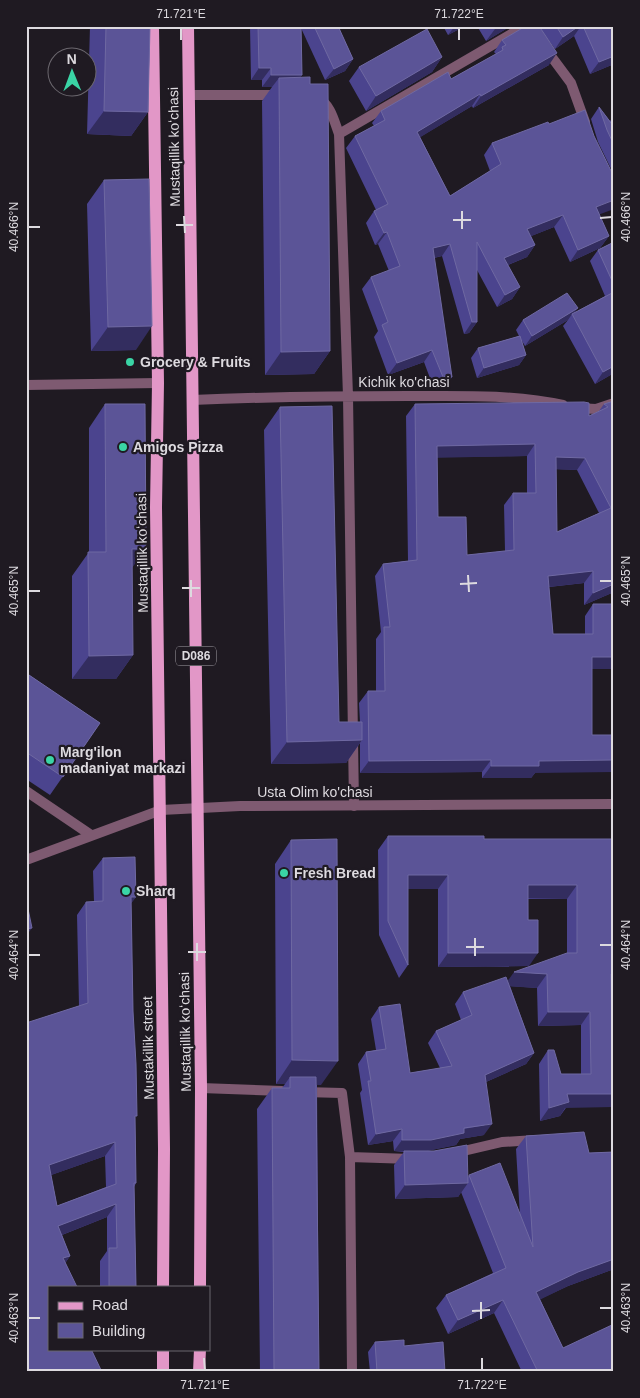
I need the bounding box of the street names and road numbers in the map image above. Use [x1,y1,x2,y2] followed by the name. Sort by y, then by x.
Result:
[165,87,183,207] street label: Mustaqillik koʻchasi
[358,374,450,390] street label: Kichik ko'chasi
[133,493,151,613] street label: Mustaqillik koʻchasi
[176,646,216,666] road number: D086
[257,784,373,800] street label: Usta Olim ko'chasi
[176,972,194,1092] street label: Mustaqillik koʻchasi
[139,996,157,1100] street label: Mustakillik street

